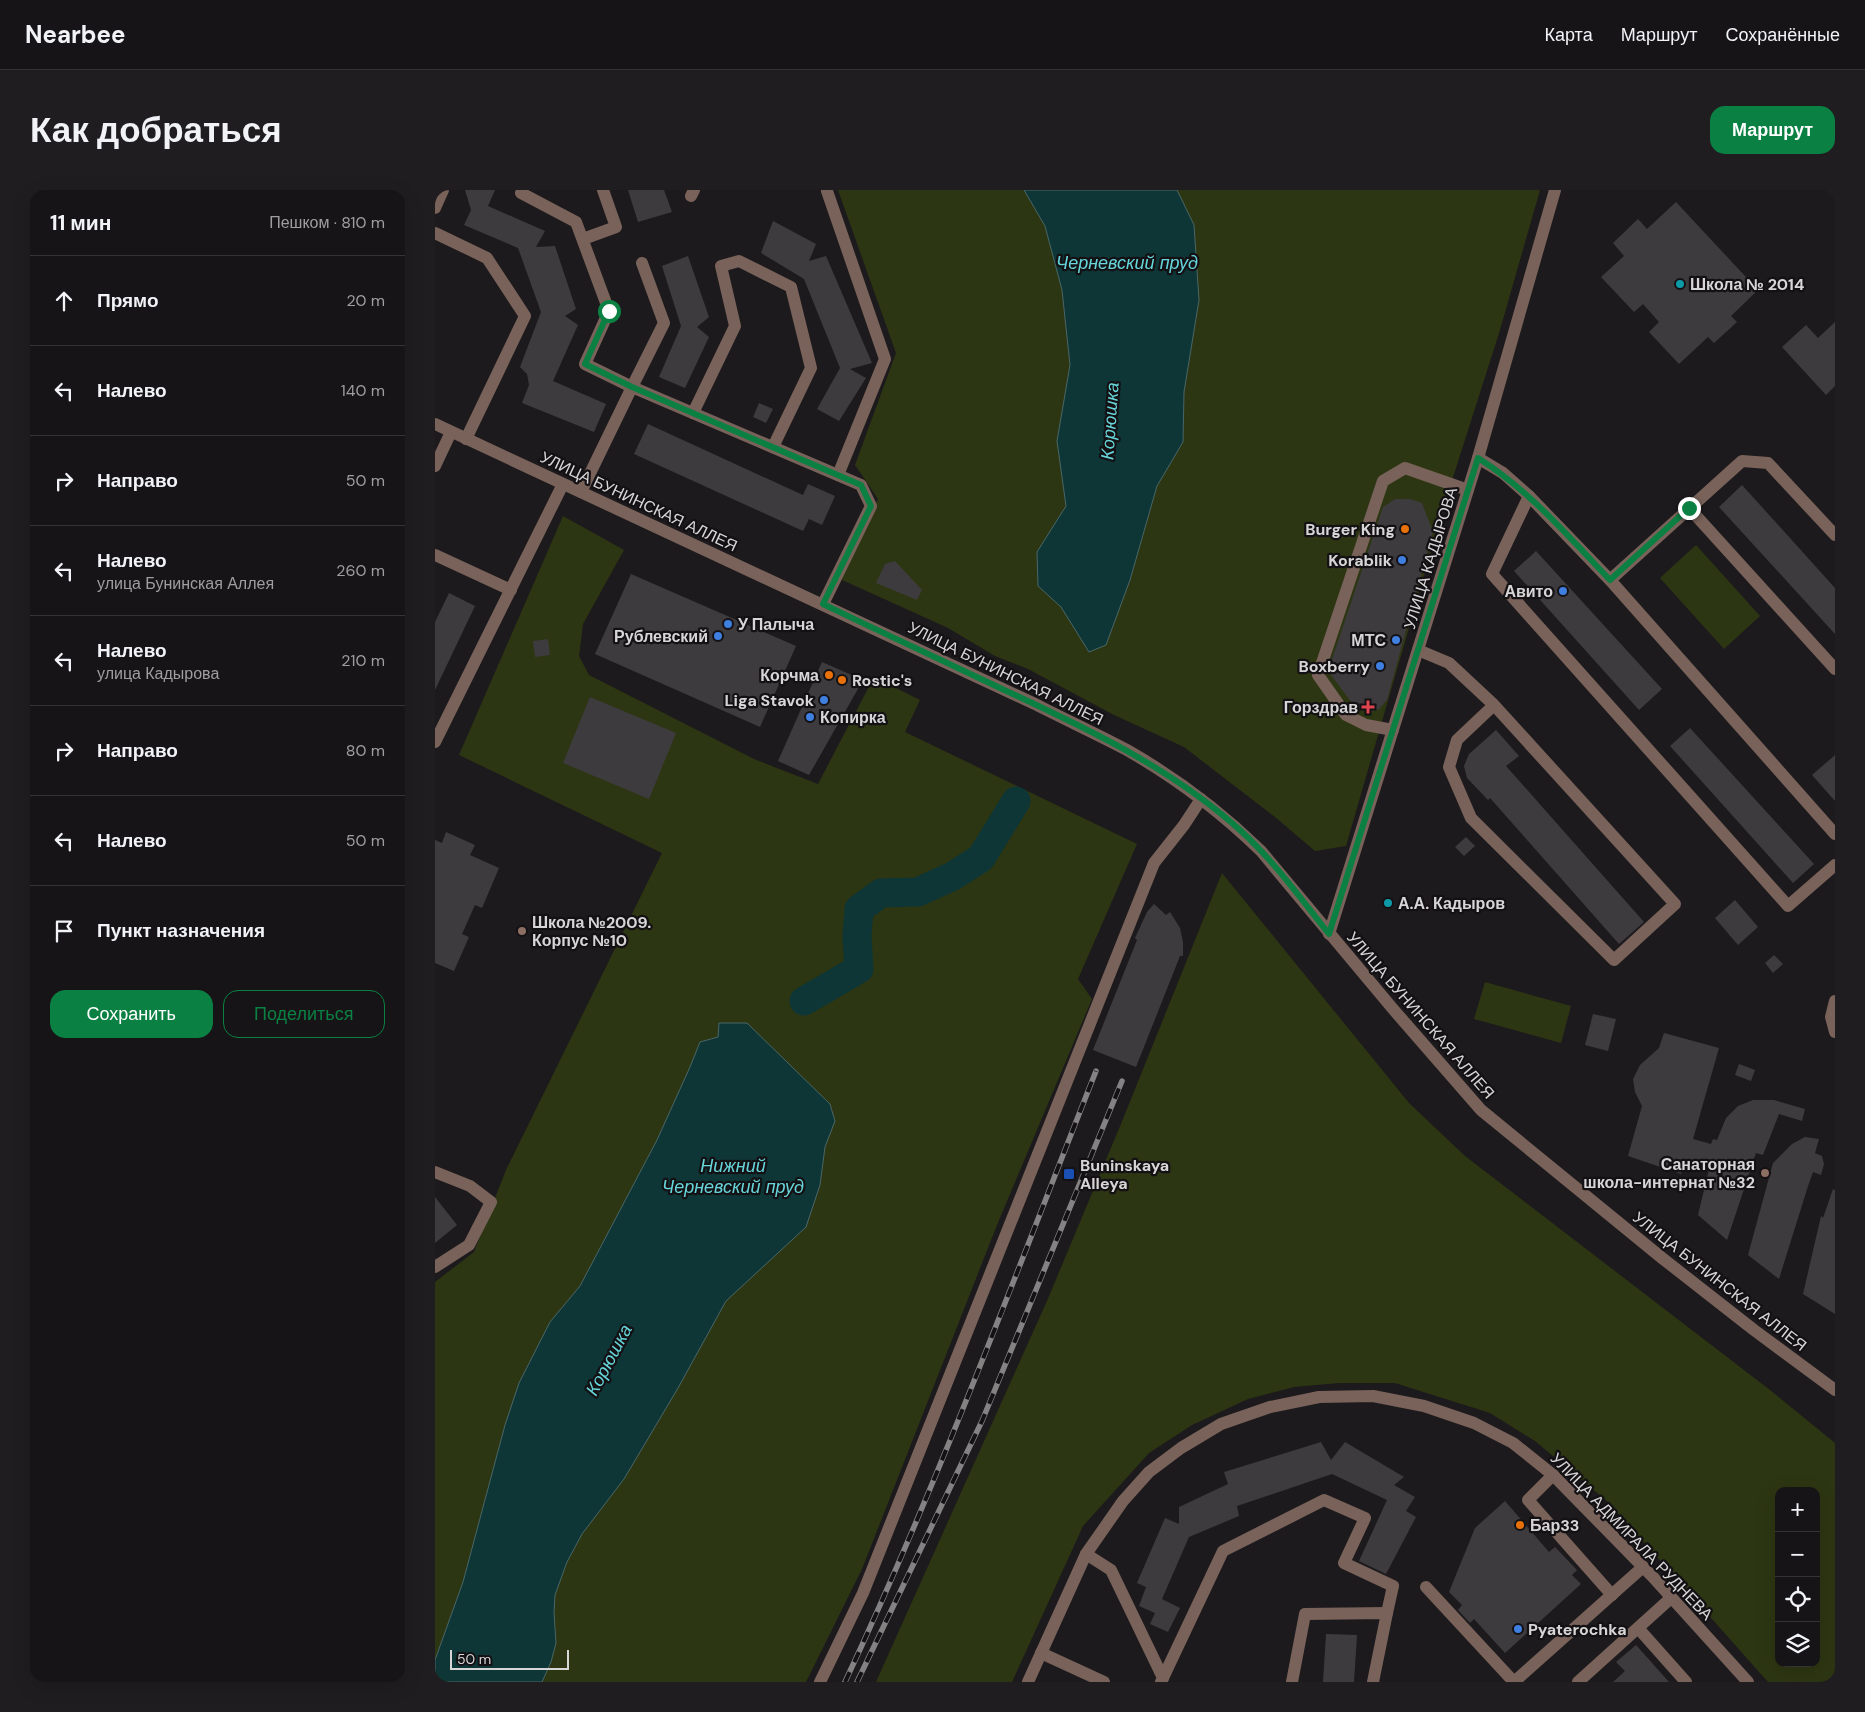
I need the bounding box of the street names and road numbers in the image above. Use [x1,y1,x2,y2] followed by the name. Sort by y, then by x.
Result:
[537,447,741,556] street label: УЛИЦА БУНИНСКАЯ АЛЛЕЯ
[1399,484,1462,632] street label: УЛИЦА КАДЫРОВА
[905,617,1107,730] street label: УЛИЦА БУНИНСКАЯ АЛЛЕЯ
[1342,927,1499,1103] street label: УЛИЦА БУНИНСКАЯ АЛЛЕЯ
[1629,1207,1811,1356] street label: УЛИЦА БУНИНСКАЯ АЛЛЕЯ
[1546,1448,1718,1625] street label: УЛИЦА АДМИРАЛА РУДНЕВА

